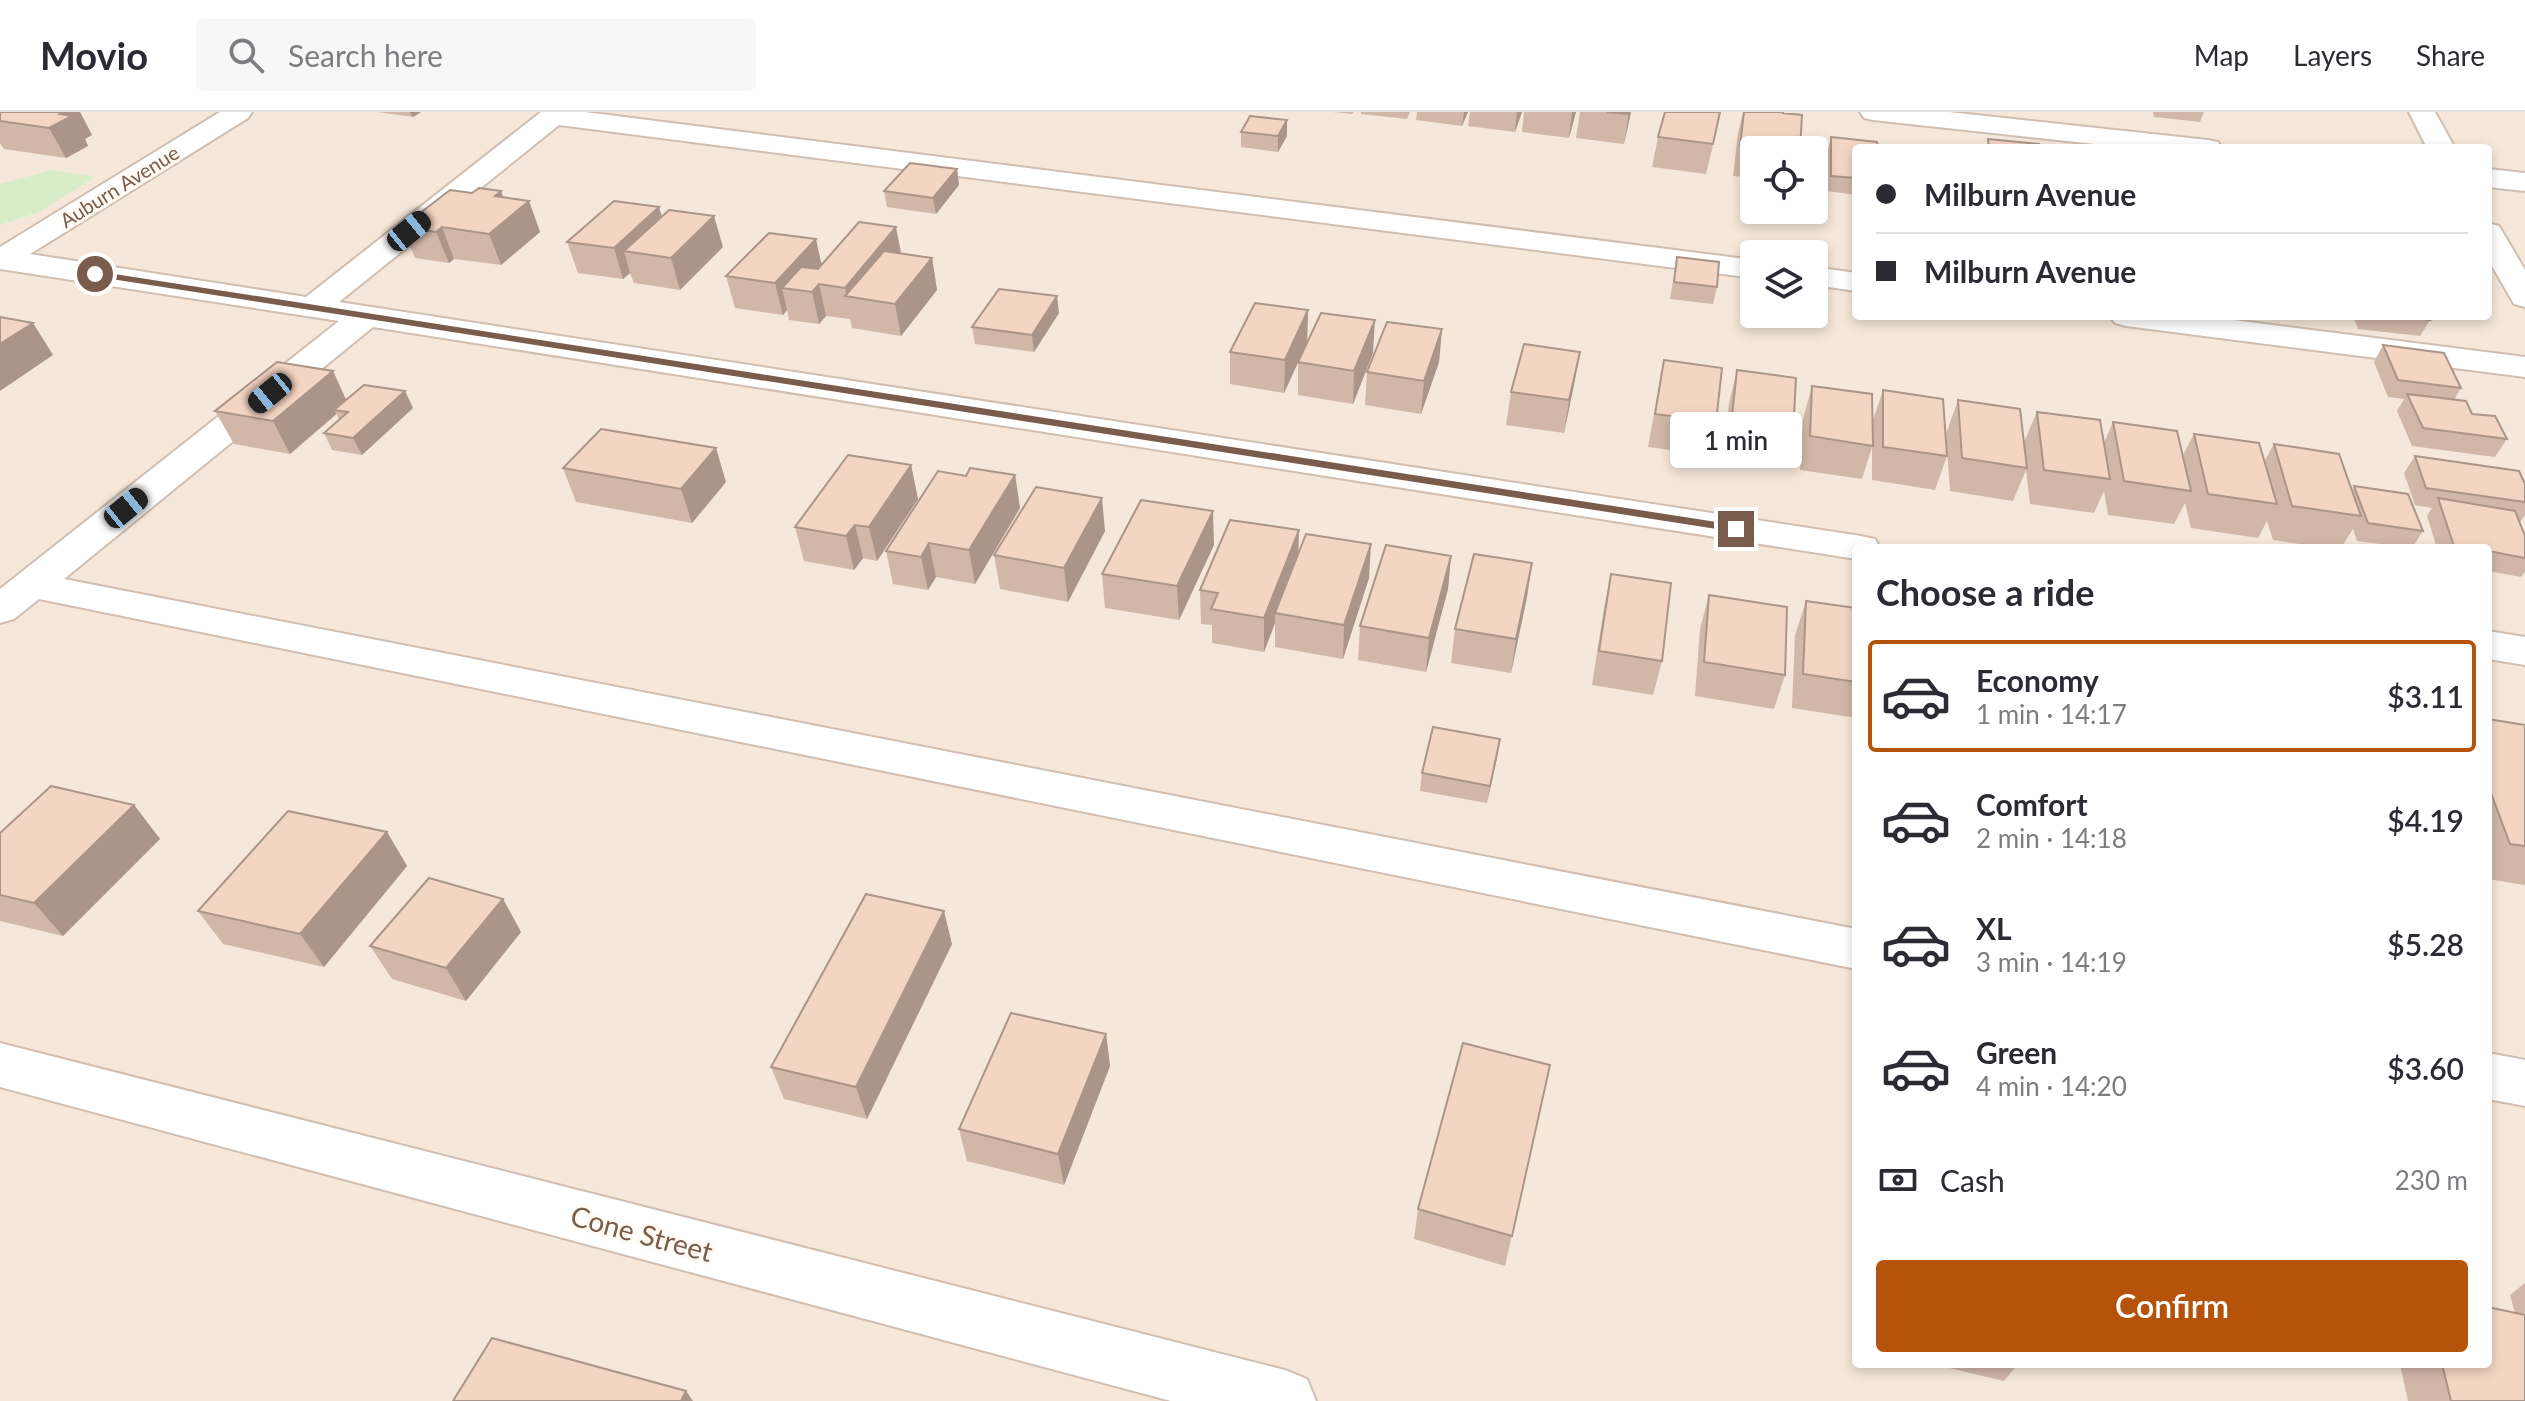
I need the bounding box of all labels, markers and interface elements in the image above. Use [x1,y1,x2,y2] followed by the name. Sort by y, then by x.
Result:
[196,19,756,91] search box
[40,32,148,78] text: Movio
[224,33,268,77] icon: search
[288,37,443,73] text: Search here
[2194,38,2249,72] text: Map
[2293,38,2372,72] text: Layers
[2416,38,2485,72] text: Share
[1740,136,1828,328] map controls
[1740,136,1828,224] button: locate
[55,140,183,232] street label: Auburn Avenue
[1924,176,2136,212] text: Milburn Avenue
[383,207,435,255] car
[1740,240,1828,328] button: layers
[1924,253,2136,289] text: Milburn Avenue
[77,256,113,292] route start
[244,369,296,417] car
[1670,413,1802,469] callout: 1 min
[1704,424,1768,456] text: 1 min
[100,484,152,532] car
[1718,511,1754,547] route end
[1876,570,2095,614] text: Choose a ride
[1880,660,1952,732] icon: car
[1976,662,2099,698] text: Economy
[2387,678,2464,714] text: $3.11
[1976,698,2127,730] text: 1 min · 14:17
[1880,784,1952,856] icon: car
[1976,786,2088,822] text: Comfort
[2387,802,2464,838] text: $4.19
[1976,822,2127,854] text: 2 min · 14:18
[1880,908,1952,980] icon: car
[1976,910,2012,946] text: XL
[2387,926,2464,962] text: $5.28
[1976,946,2127,978] text: 3 min · 14:19
[1880,1032,1952,1104] icon: car
[1976,1034,2057,1070] text: Green
[2387,1050,2464,1086] text: $3.60
[1976,1070,2127,1102] text: 4 min · 14:20
[1876,1158,1920,1202] icon: cash
[1940,1162,2005,1198] text: Cash
[2395,1164,2468,1196] text: 230 m
[567,1198,717,1268] street label: Cone Street
[1876,1260,2468,1352] button: Confirm

